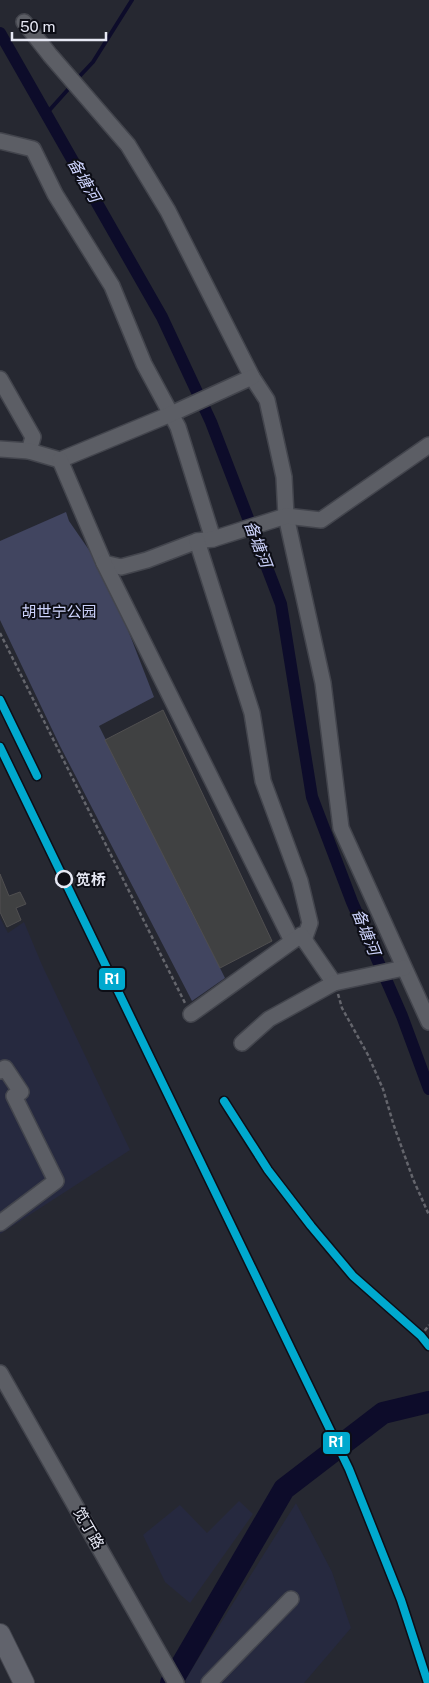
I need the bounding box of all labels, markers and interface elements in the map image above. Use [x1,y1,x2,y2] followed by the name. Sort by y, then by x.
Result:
[12,10,106,42] scale bar
[20,18,55,35] text: 50 m
[64,154,106,208] water label: 备塘河
[241,518,277,573] water label: 备塘河
[21,603,97,620] park label: 胡世宁公园
[55,870,73,888] marker: 笕桥
[76,871,106,888] place label: 笕桥
[348,906,385,961] water label: 备塘河
[98,967,126,991] line badge: R1
[104,971,120,987] text: R1
[322,1431,351,1455] line badge: R1
[328,1434,344,1450] text: R1
[70,1504,108,1552] street label: 笕丁路

